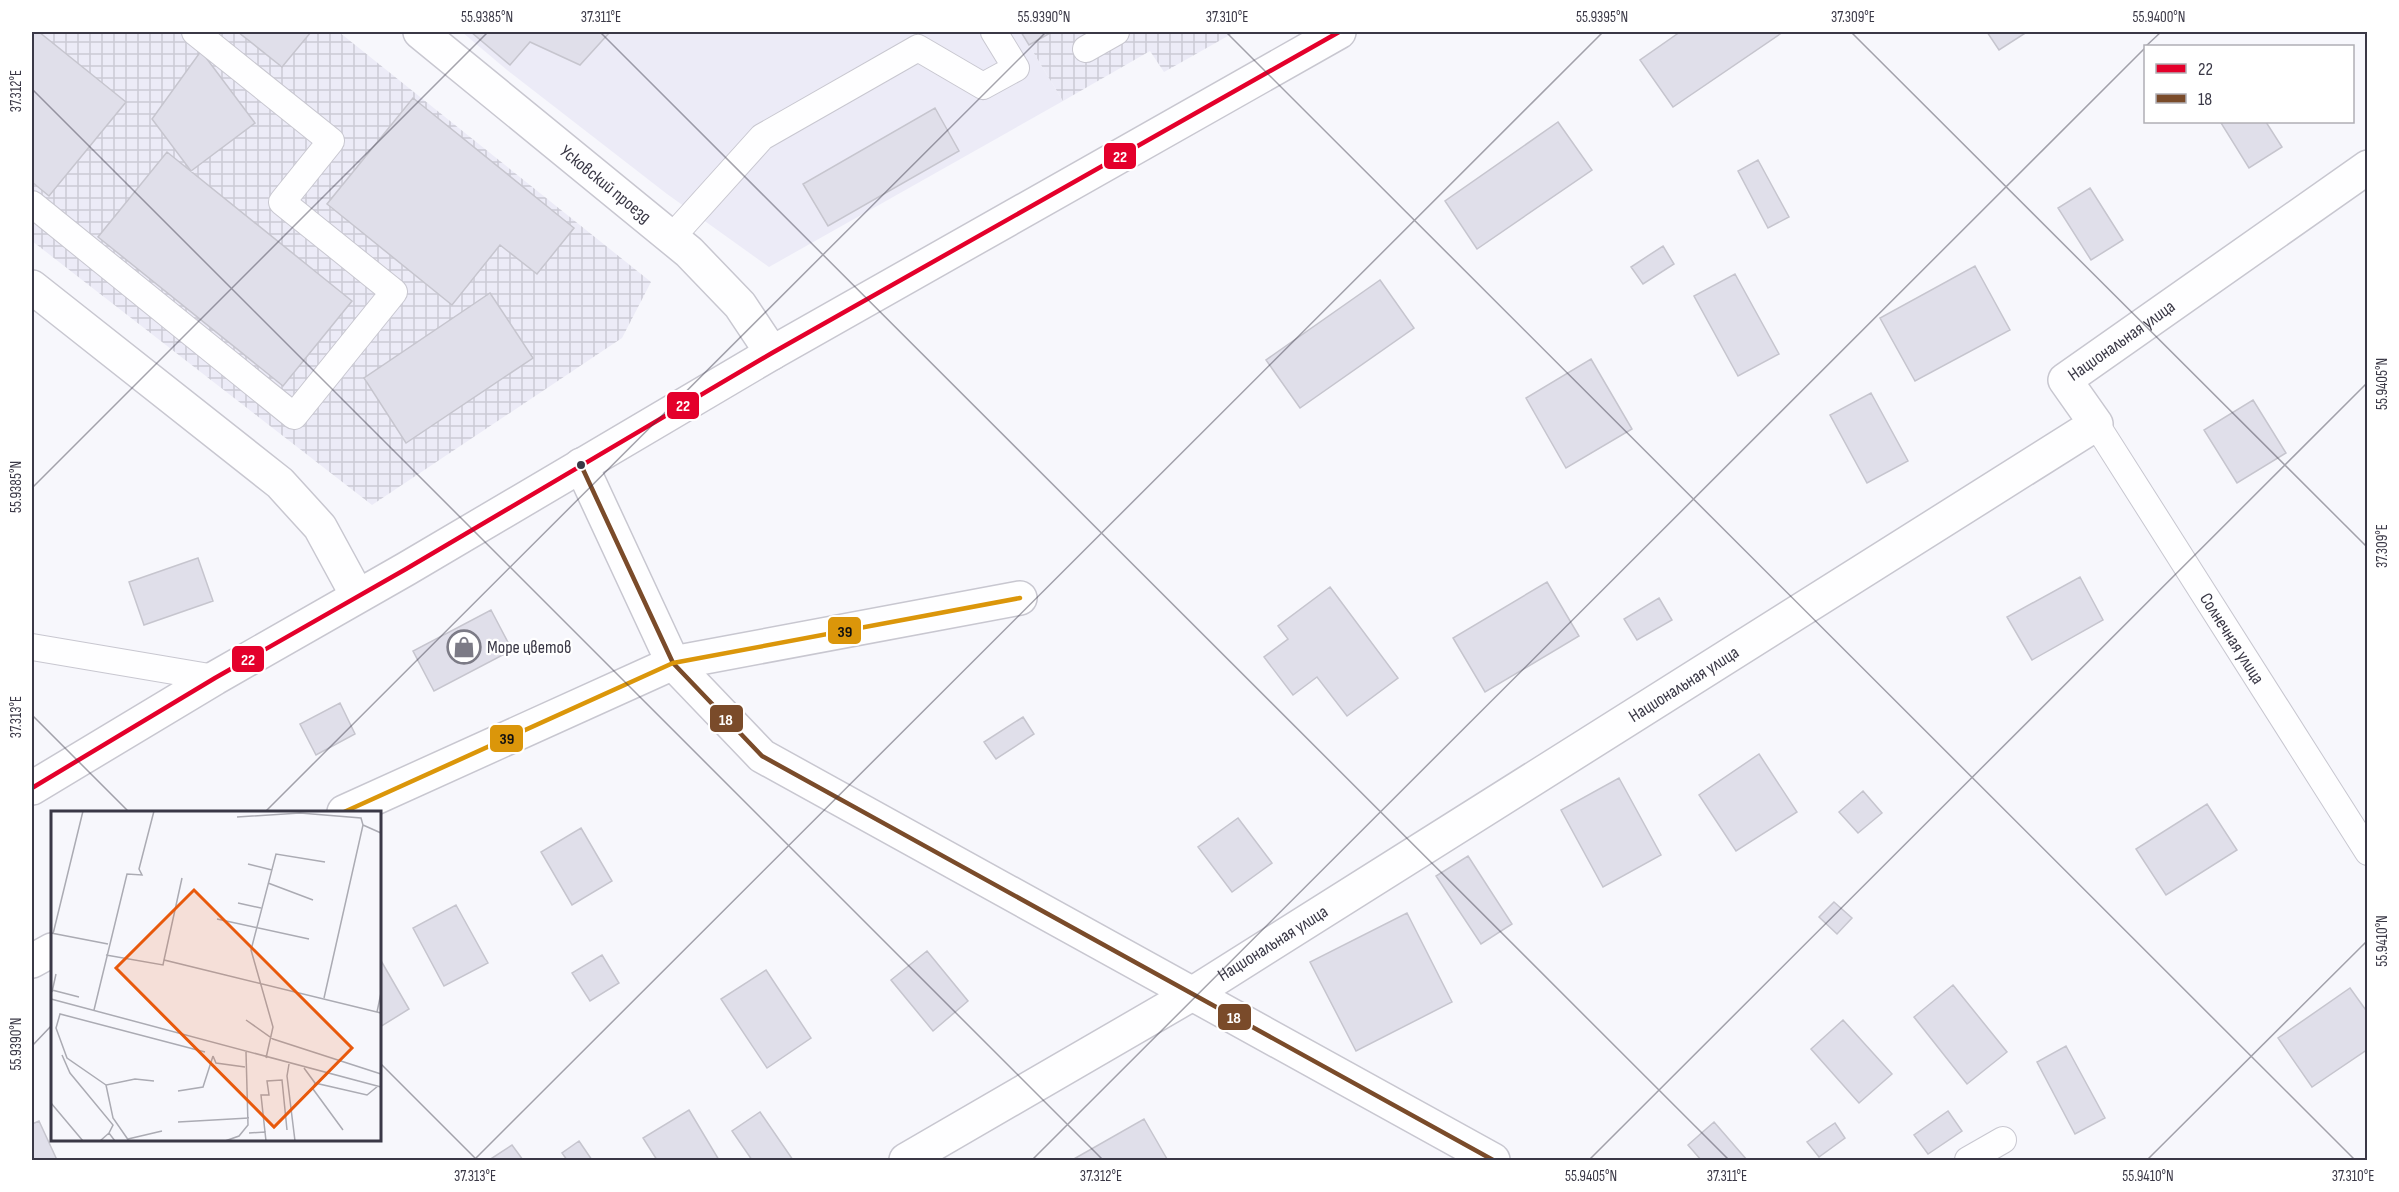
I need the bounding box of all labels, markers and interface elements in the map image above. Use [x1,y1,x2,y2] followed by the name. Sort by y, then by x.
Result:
[461,8,513,27] text: 55.9385°N
[581,8,621,27] text: 37.311°E
[1018,8,1070,27] text: 55.9390°N
[1206,8,1248,27] text: 37.310°E
[1576,8,1628,27] text: 55.9395°N
[1831,8,1875,27] text: 37.309°E
[2133,8,2185,27] text: 55.9400°N
[2144,45,2354,123] legend
[2198,59,2213,80] text: 22
[7,70,26,112] text: 37.312°E
[2198,89,2212,110] text: 18
[556,141,656,227] street label: Усковский проезд
[1103,142,1137,170] line badge: 22
[1113,148,1127,167] text: 22
[2064,296,2179,385] street label: Национальная улица
[2373,358,2392,410] text: 55.9405°N
[666,391,700,420] line badge: 22
[676,397,690,416] text: 22
[575,459,587,471] unlabelled marker
[7,461,26,513] text: 55.9385°N
[2373,524,2392,568] text: 37.309°E
[2195,589,2269,688] street label: Солнечная улица
[827,616,862,645] line badge: 39
[838,623,852,642] text: 39
[446,629,482,665] shop icon: Море цветов
[487,637,572,658] place label: Море цветов
[1625,641,1743,726] street label: Национальная улица
[231,645,265,673] line badge: 22
[241,651,255,670] text: 22
[7,696,26,738] text: 37.313°E
[709,704,744,733] line badge: 18
[719,711,733,730] text: 18
[489,724,524,753] line badge: 39
[500,730,514,749] text: 39
[51,811,381,1141] inset map
[1214,901,1332,986] street label: Национальная улица
[2373,915,2392,967] text: 55.9410°N
[1217,1003,1252,1031] line badge: 18
[1227,1009,1241,1028] text: 18
[7,1018,26,1070] text: 55.9390°N
[454,1167,496,1186] text: 37.313°E
[1080,1167,1122,1186] text: 37.312°E
[1565,1167,1617,1186] text: 55.9405°N
[1707,1167,1747,1186] text: 37.311°E
[2122,1167,2174,1186] text: 55.9410°N
[2332,1167,2374,1186] text: 37.310°E

